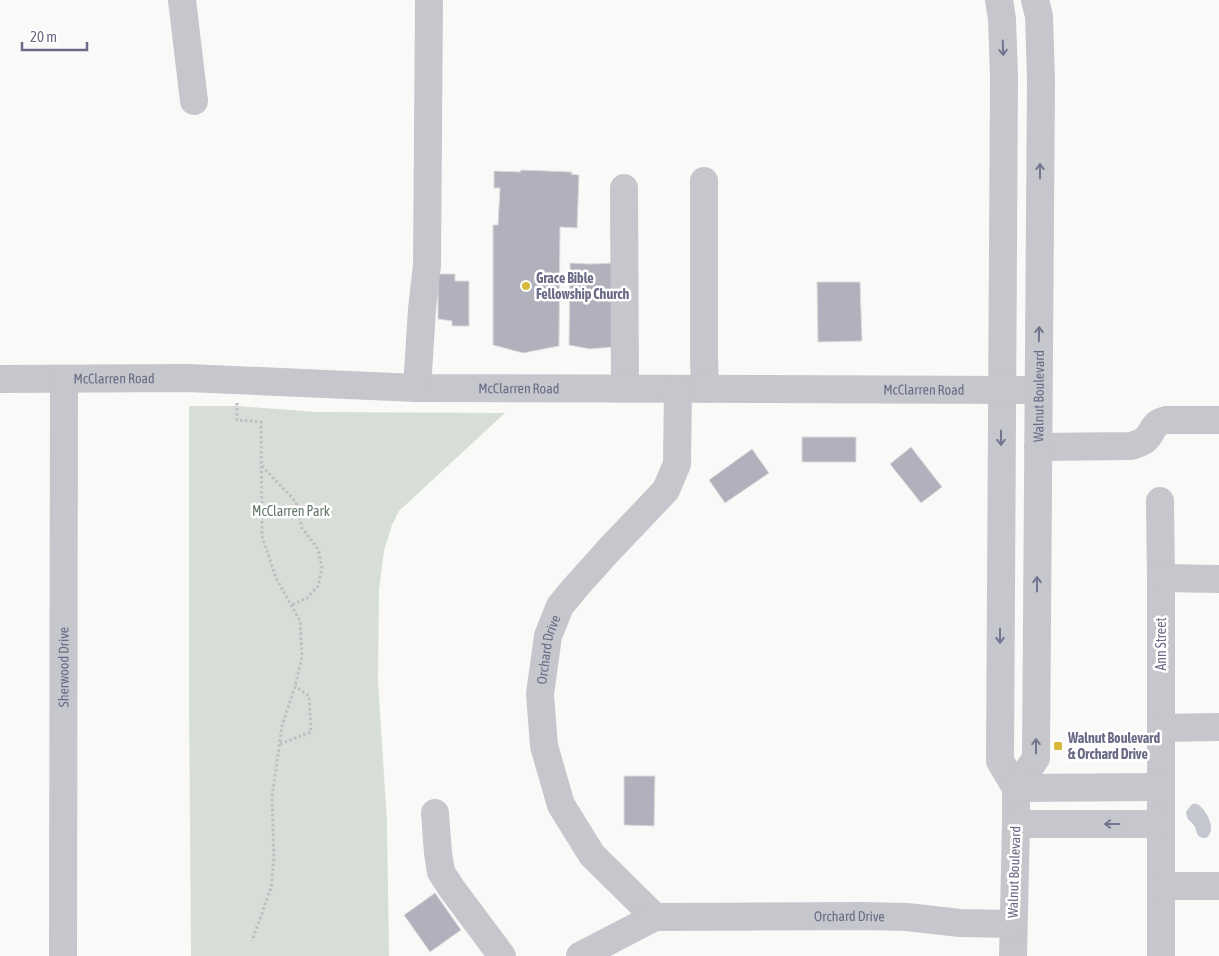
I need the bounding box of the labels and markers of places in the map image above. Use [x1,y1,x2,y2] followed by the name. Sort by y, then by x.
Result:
[536,270,629,302] place label: Grace Bible Fellowship Church
[520,280,532,292] marker: Grace Bible Fellowship Church
[1067,730,1160,762] place label: Walnut Boulevard & Orchard Drive
[1052,740,1064,752] marker: Walnut Boulevard & Orchard Drive

